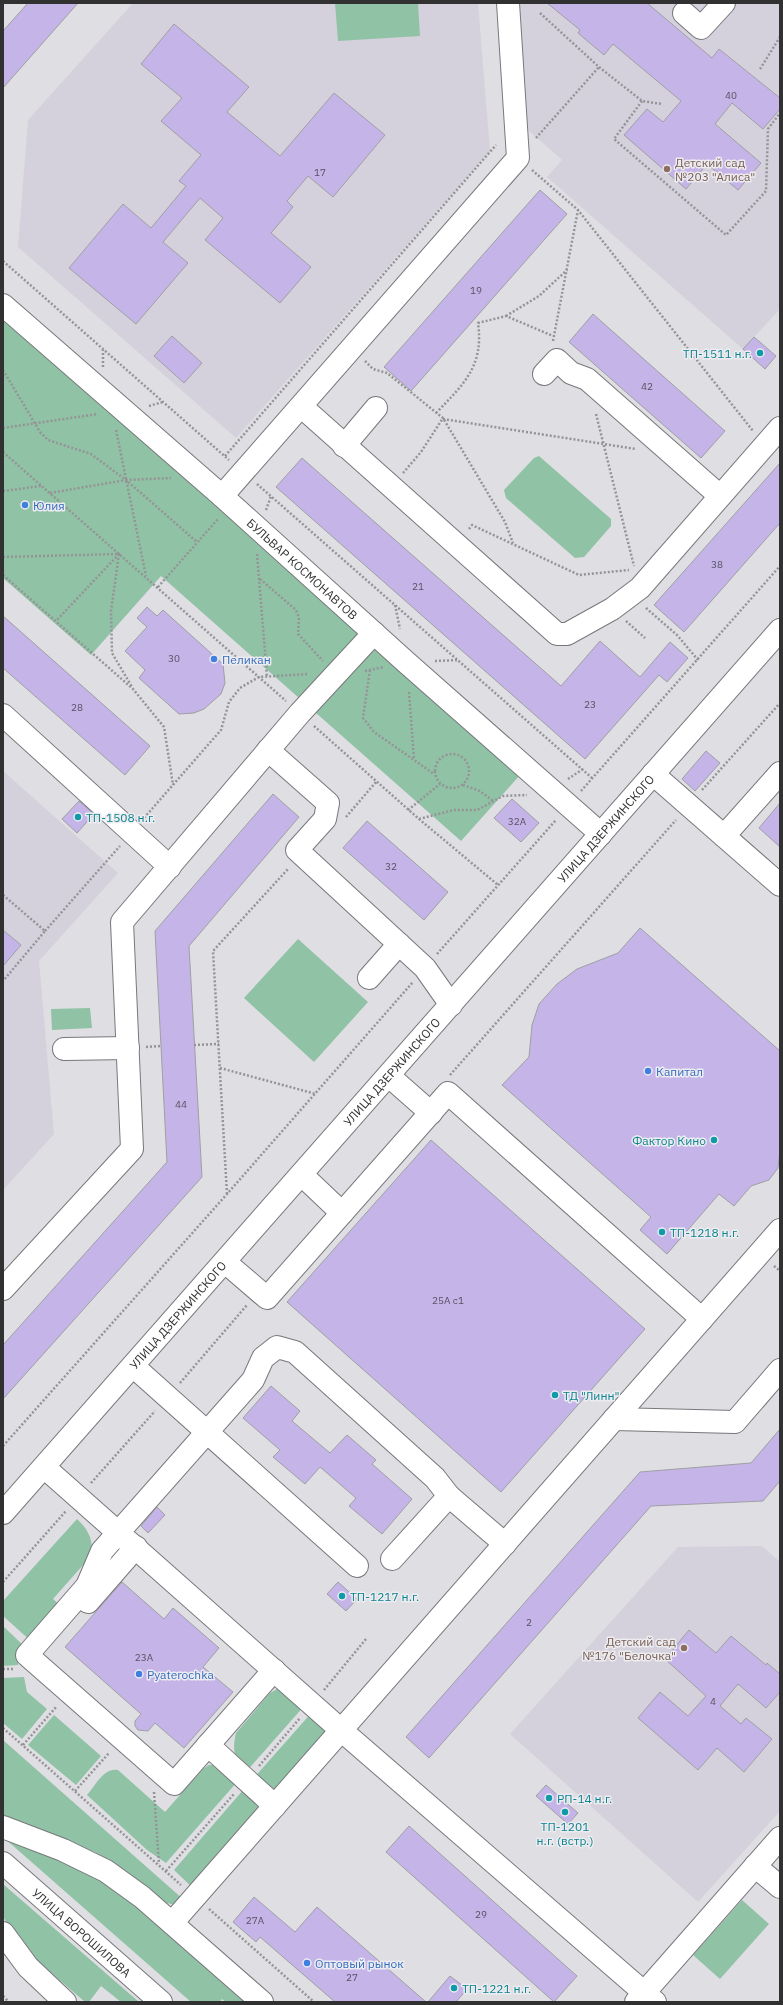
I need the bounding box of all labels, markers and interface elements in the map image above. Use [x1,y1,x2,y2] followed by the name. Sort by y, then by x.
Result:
[725,89,737,102] house number: 40
[675,155,755,184] place label: Детский сад №203 "Алиса"
[662,164,672,174] marker: Детский сад №203 "Алиса"
[314,166,326,179] house number: 17
[470,284,482,297] house number: 19
[683,346,752,361] place label: ТП-1511 н.г.
[755,348,765,358] marker: ТП-1511 н.г.
[641,380,653,393] house number: 42
[33,498,65,513] place label: Юлия
[20,500,30,510] marker: Юлия
[244,515,361,623] street label: БУЛЬВАР КОСМОНАВТОВ
[711,558,723,571] house number: 38
[412,580,424,593] house number: 21
[168,652,180,665] house number: 30
[222,652,271,667] place label: Пеликан
[209,654,219,664] marker: Пеликан
[584,698,596,711] house number: 23
[71,701,83,714] house number: 28
[554,771,657,885] street label: УЛИЦА ДЗЕРЖИНСКОГО
[86,810,155,825] place label: ТП-1508 н.г.
[73,812,83,822] marker: ТП-1508 н.г.
[508,815,527,828] house number: 32А
[385,860,397,873] house number: 32
[340,1014,443,1129] street label: УЛИЦА ДЗЕРЖИНСКОГО
[656,1064,703,1079] place label: Капитал
[643,1066,653,1076] marker: Капитал
[175,1098,187,1111] house number: 44
[632,1133,706,1148] place label: Фактор Кино
[709,1135,719,1145] marker: Фактор Кино
[670,1225,739,1240] place label: ТП-1218 н.г.
[657,1227,667,1237] marker: ТП-1218 н.г.
[126,1258,229,1372] street label: УЛИЦА ДЗЕРЖИНСКОГО
[432,1294,464,1307] house number: 25А с1
[563,1388,620,1403] place label: ТД "Линн"
[550,1390,560,1400] marker: ТД "Линн"
[350,1589,419,1604] place label: ТП-1217 н.г.
[337,1591,347,1601] marker: ТП-1217 н.г.
[526,1616,532,1629] house number: 2
[582,1634,676,1663] place label: Детский сад №176 "Белочка"
[679,1643,689,1653] marker: Детский сад №176 "Белочка"
[135,1651,154,1664] house number: 23А
[147,1667,214,1682] place label: Pyaterochka
[134,1669,144,1679] marker: Pyaterochka
[710,1695,716,1708] house number: 4
[557,1791,612,1806] place label: РП-14 н.г.
[544,1793,554,1803] marker: РП-14 н.г.
[560,1807,570,1817] marker: ТП-1201 н.г. (встр.)
[537,1819,593,1848] place label: ТП-1201 н.г. (встр.)
[29,1885,135,1980] street label: УЛИЦА ВОРОШИЛОВА
[475,1908,487,1921] house number: 29
[246,1914,265,1927] house number: 27А
[315,1956,404,1971] place label: Оптовый рынок
[302,1958,312,1968] marker: Оптовый рынок
[346,1971,358,1984] house number: 27
[462,1981,531,1996] place label: ТП-1221 н.г.
[449,1983,459,1993] marker: ТП-1221 н.г.

